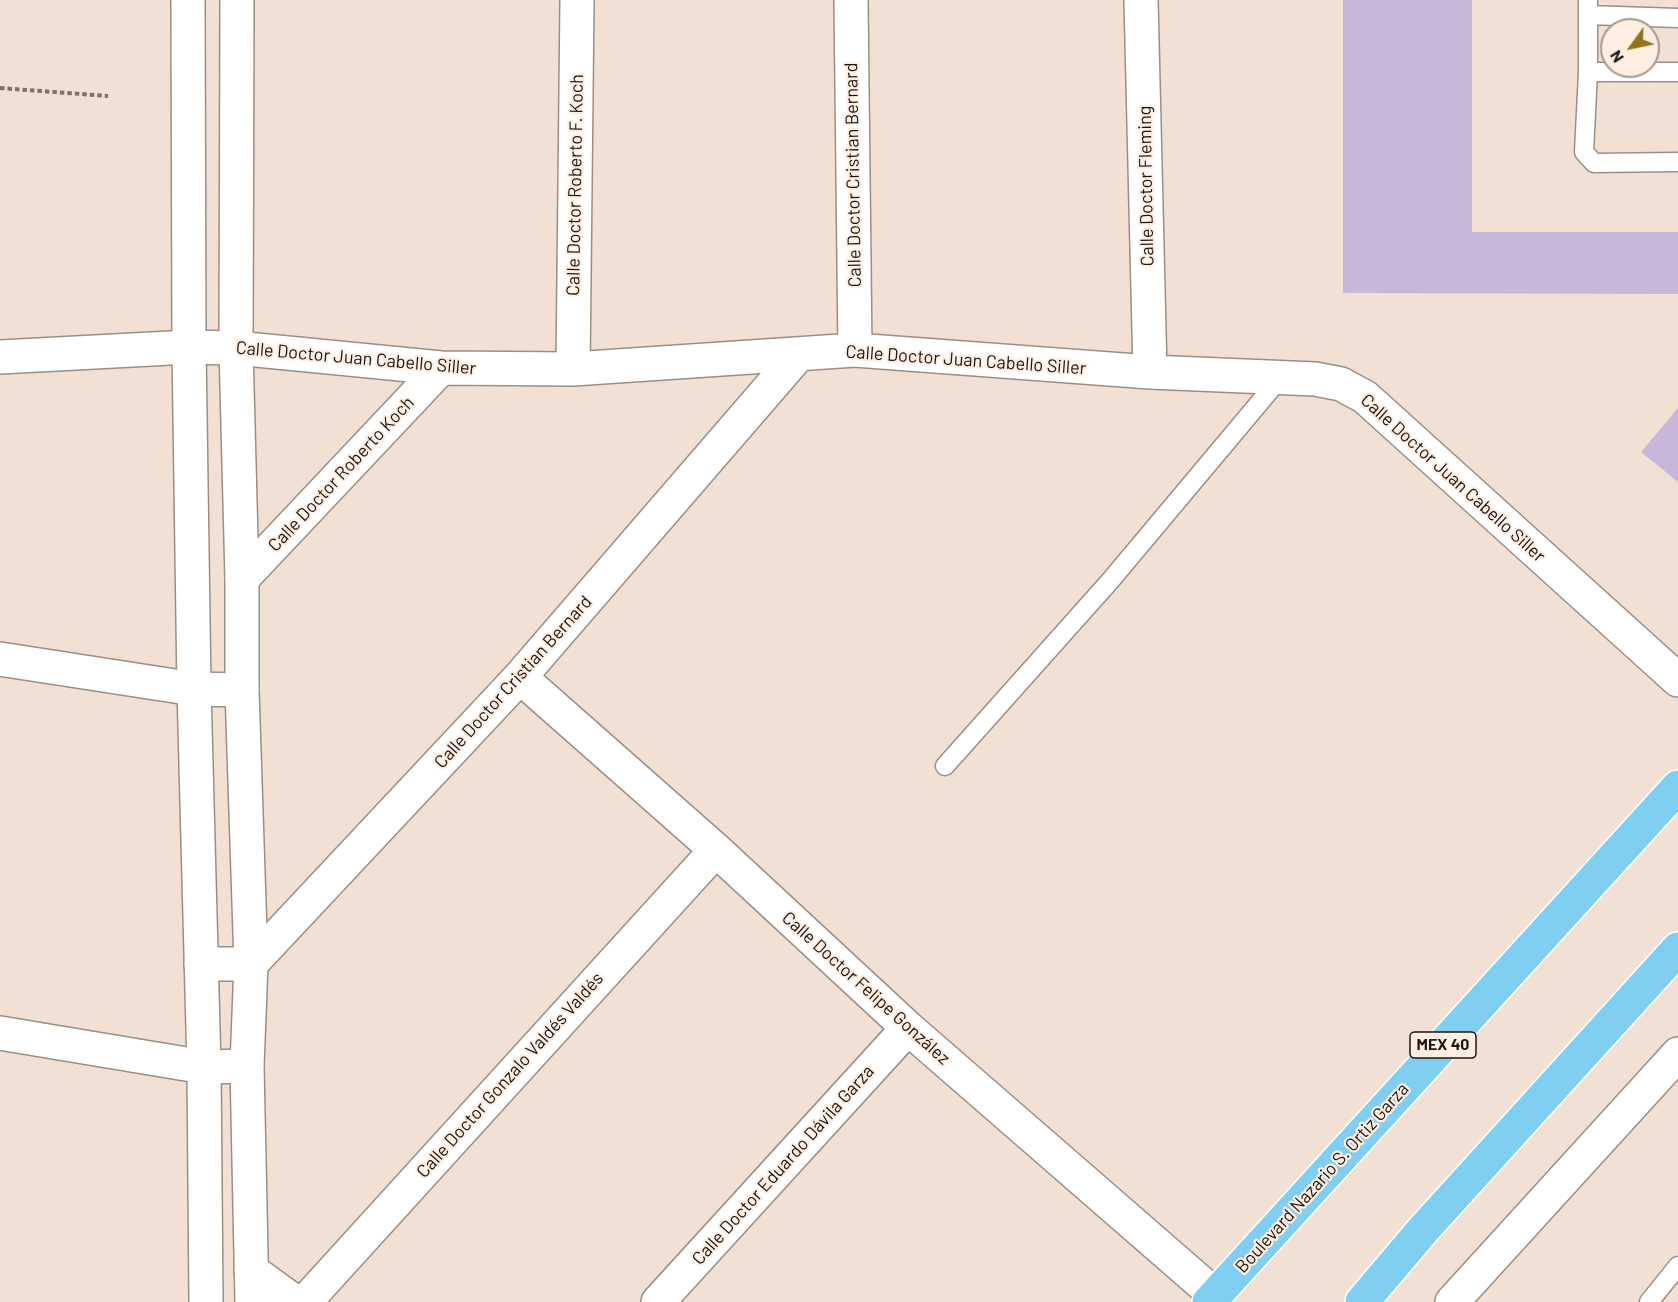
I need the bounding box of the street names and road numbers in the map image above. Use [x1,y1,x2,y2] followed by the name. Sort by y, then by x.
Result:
[840,62,866,288] street label: Calle Doctor Cristian Bernard
[562,74,588,296] street label: Calle Doctor Roberto F. Koch
[1134,105,1158,267] street label: Calle Doctor Fleming
[235,337,477,379] street label: Calle Doctor Juan Cabello Siller
[845,341,1087,379] street label: Calle Doctor Juan Cabello Siller
[1356,389,1550,567] street label: Calle Doctor Juan Cabello Siller
[263,392,419,556] street label: Calle Doctor Roberto Koch
[430,591,596,773] street label: Calle Doctor Cristian Bernard
[778,907,954,1069] street label: Calle Doctor Felipe González
[412,968,608,1182] street label: Calle Doctor Gonzalo Valdés Valdés
[1410,1032,1476,1058] road number: MEX 40
[688,1061,878,1269] street label: Calle Doctor Eduardo Dávila Garza
[1231,1078,1413,1278] street label: Boulevard Nazario S. Ortiz Garza

